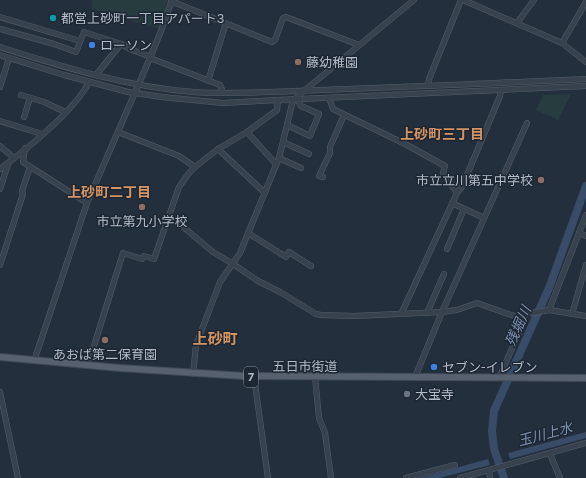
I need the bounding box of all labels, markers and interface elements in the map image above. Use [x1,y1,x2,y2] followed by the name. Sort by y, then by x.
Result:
[61,11,224,26] place label: 都営上砂町一丁目アパート3
[48,13,58,23] marker: 都営上砂町一丁目アパート3
[100,38,152,53] place label: ローソン
[87,40,97,50] marker: ローソン
[306,55,358,70] place label: 藤幼稚園
[293,57,303,67] marker: 藤幼稚園
[400,126,484,143] district label: 上砂町三丁目
[416,173,533,188] place label: 市立立川第五中学校
[536,175,546,185] marker: 市立立川第五中学校
[67,184,151,201] district label: 上砂町二丁目
[137,202,147,212] marker: 市立第九小学校
[96,214,188,229] place label: 市立第九小学校
[502,302,536,349] water label: 残堀川
[192,330,238,348] district label: 上砂町
[100,335,110,345] marker: あおば第二保育園
[53,347,157,362] place label: あおば第二保育園
[272,359,338,374] street label: 五日市街道
[442,360,538,375] place label: セブン-イレブン
[429,362,439,372] marker: セブン-イレブン
[244,367,258,387] road number: 7
[415,387,454,402] place label: 大宝寺
[402,389,412,399] marker: 大宝寺
[516,419,576,450] water label: 玉川上水

